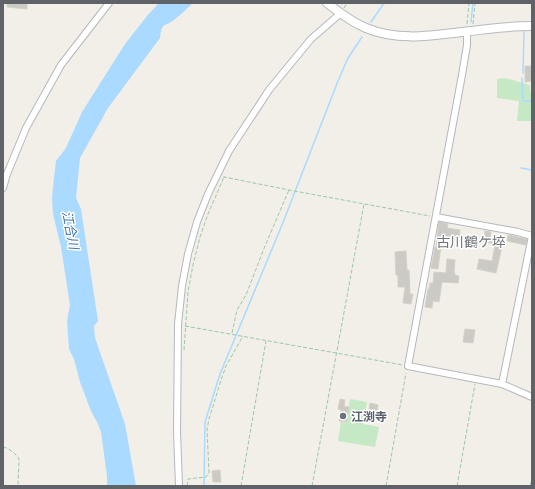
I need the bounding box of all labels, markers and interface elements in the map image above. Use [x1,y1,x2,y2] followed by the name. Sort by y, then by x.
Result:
[58,209,84,253] water label: 江合川
[436,232,506,251] district label: 古川鶴ケ埣
[351,408,387,425] place label: 江渕寺
[338,411,348,421] marker: 江渕寺

